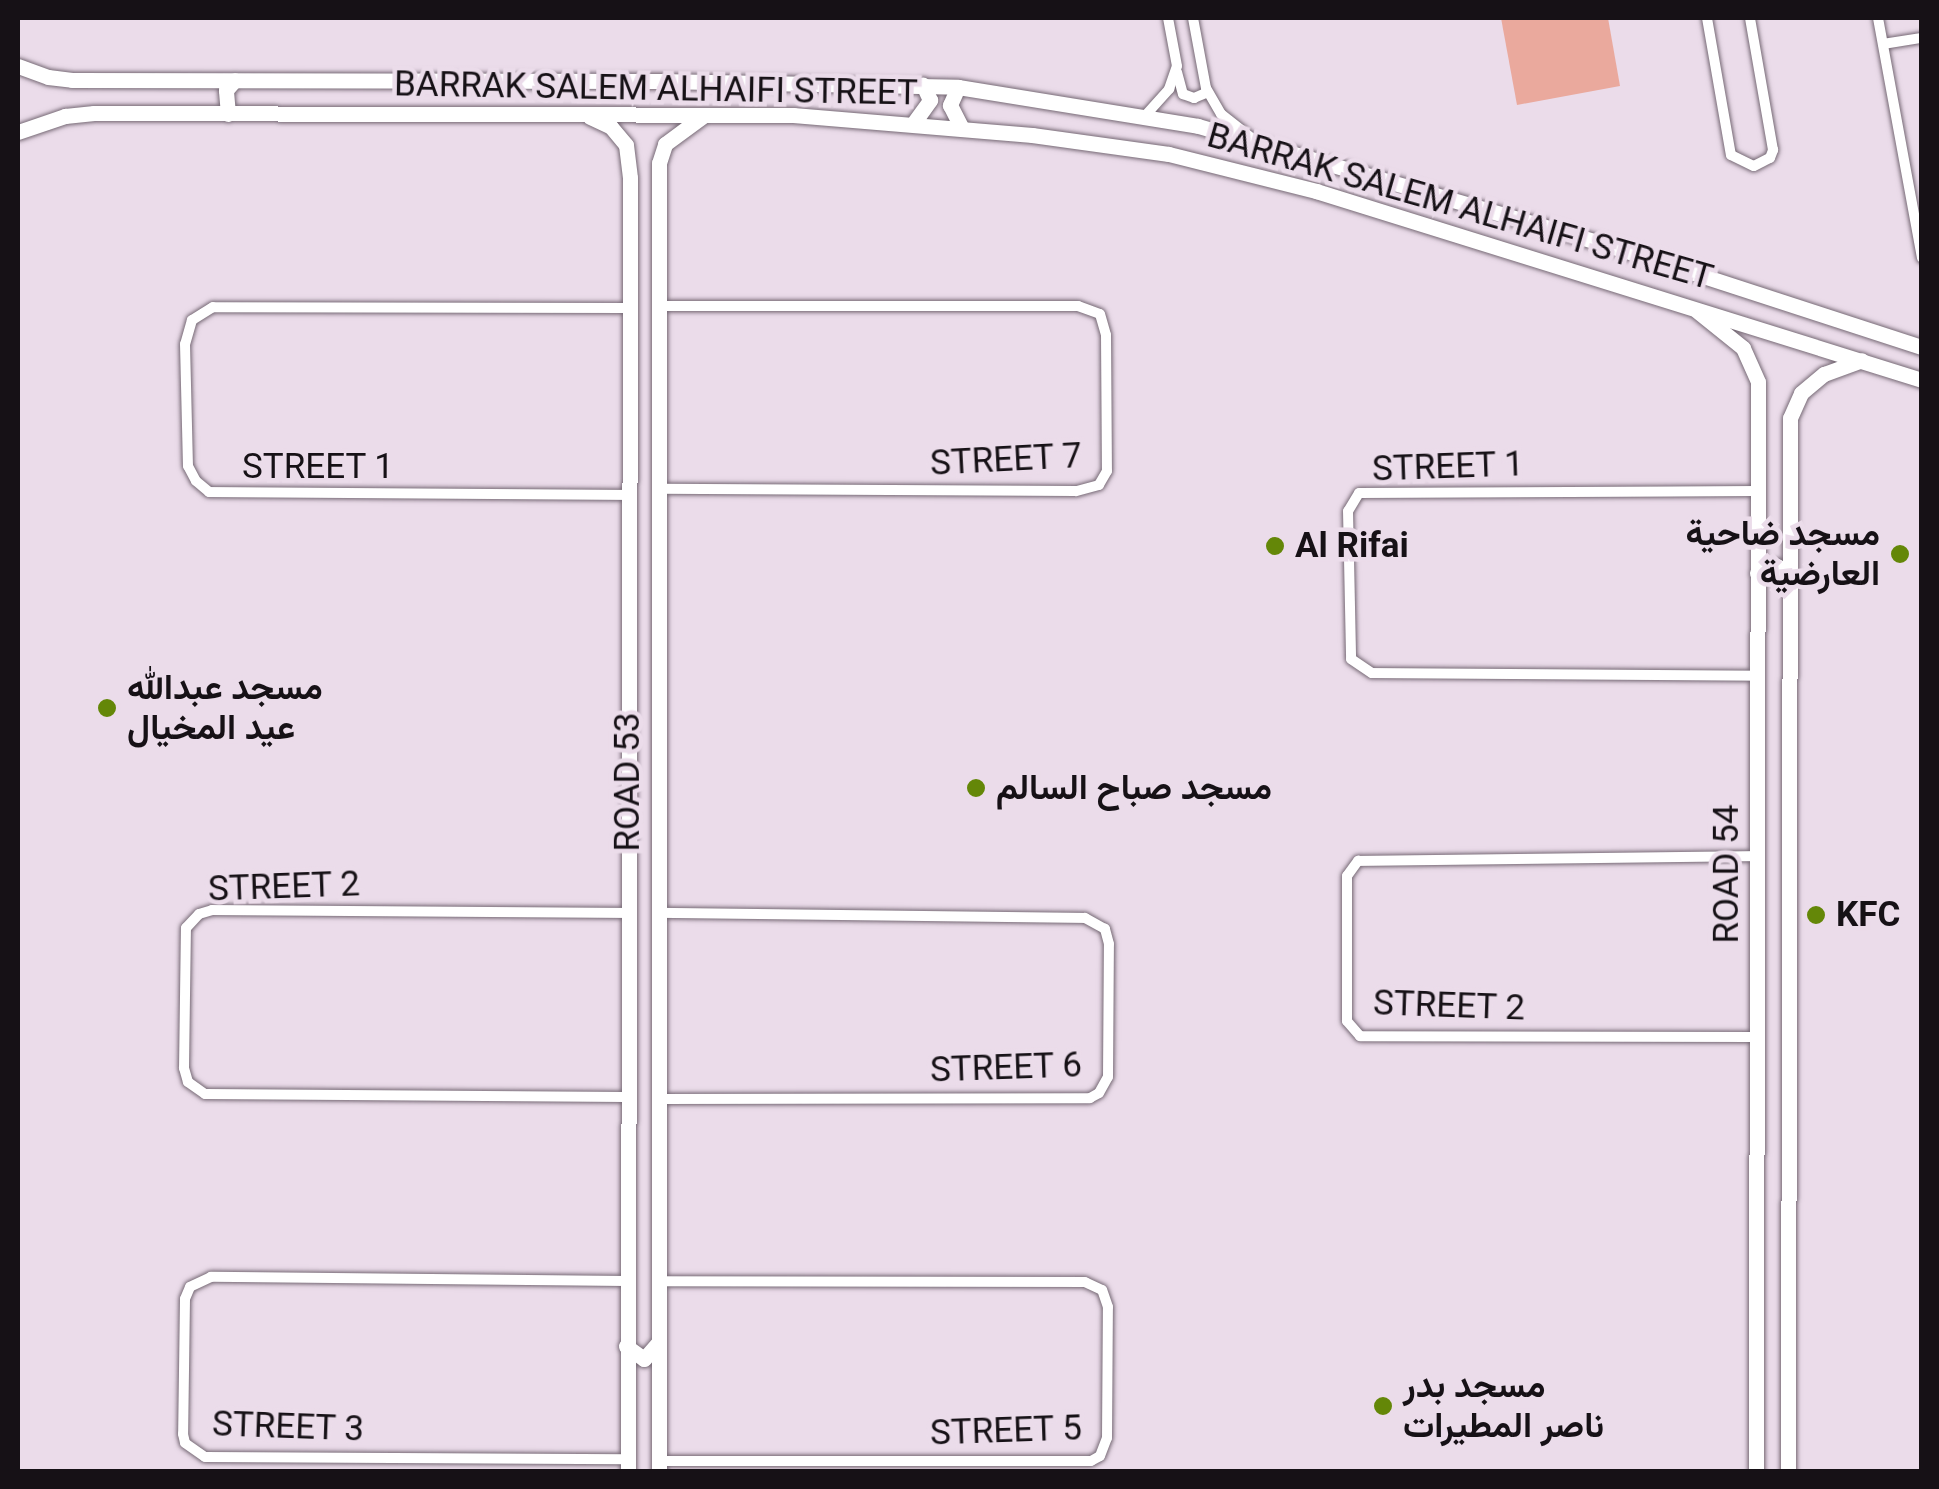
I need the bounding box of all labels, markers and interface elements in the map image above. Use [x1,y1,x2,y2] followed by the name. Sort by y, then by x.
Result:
[394,63,918,115] street label: BARRAK SALEM ALHAIFI STREET
[1202,115,1718,299] street label: BARRAK SALEM ALHAIFI STREET
[929,435,1083,485] street label: STREET 7
[1371,443,1525,491] street label: STREET 1
[242,446,394,488] street label: STREET 1
[1686,513,1880,595] place label: مسجد ضاحية العارضية
[1295,525,1409,567] place label: Al Rifai
[1264,535,1286,557] marker: Al Rifai
[1889,543,1911,565] marker: مسجد ضاحية العارضية
[127,667,323,749] place label: مسجد عبدالله عيد المخيال
[96,697,118,719] marker: مسجد عبدالله عيد المخيال
[607,712,649,852] street label: ROAD 53
[996,767,1272,809] place label: مسجد صباح السالم
[965,777,987,799] marker: مسجد صباح السالم
[1706,804,1748,944] street label: ROAD 54
[207,863,361,911] street label: STREET 2
[1836,894,1900,936] place label: KFC
[1805,904,1827,926] marker: KFC
[1372,982,1526,1030] street label: STREET 2
[929,1044,1083,1092] street label: STREET 6
[1403,1365,1604,1447] place label: مسجد بدر ناصر المطيرات
[1372,1395,1394,1417] marker: مسجد بدر ناصر المطيرات
[211,1403,365,1451] street label: STREET 3
[929,1407,1083,1455] street label: STREET 5

